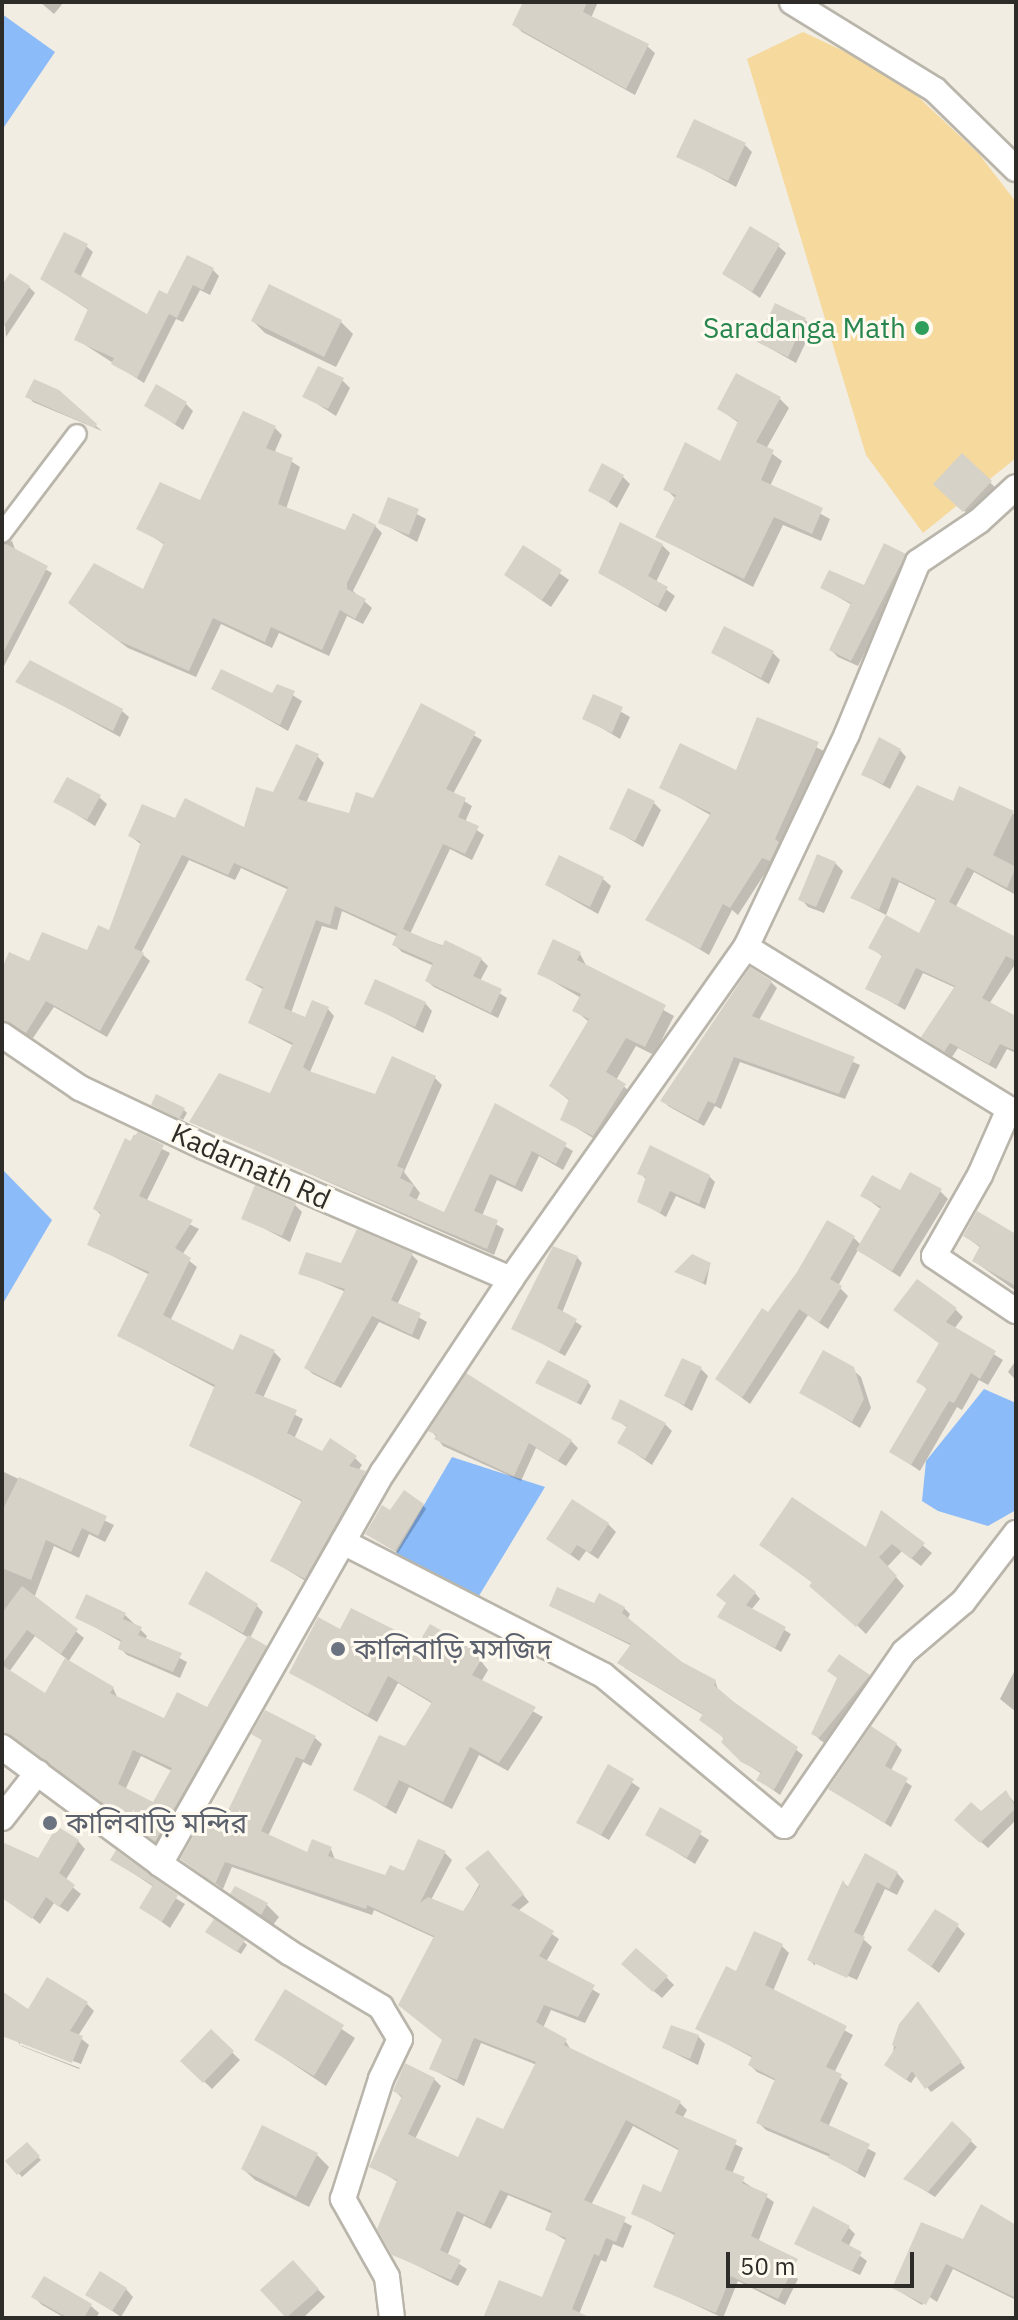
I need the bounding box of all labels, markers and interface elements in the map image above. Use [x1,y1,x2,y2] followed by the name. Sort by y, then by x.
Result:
[703,311,906,345] place label: Saradanga Math
[913,319,931,337] marker: Saradanga Math
[166,1116,336,1216] street label: Kadarnath Rd
[354,1632,552,1666] place label: কালিবাড়ি মসজিদ
[329,1640,347,1658] marker: কালিবাড়ি মসজিদ
[66,1806,247,1840] place label: কালিবাড়ি মন্দির
[41,1814,59,1832] marker: কালিবাড়ি মন্দির
[730,2236,918,2286] scale bar
[740,2250,795,2282] text: 50 m

